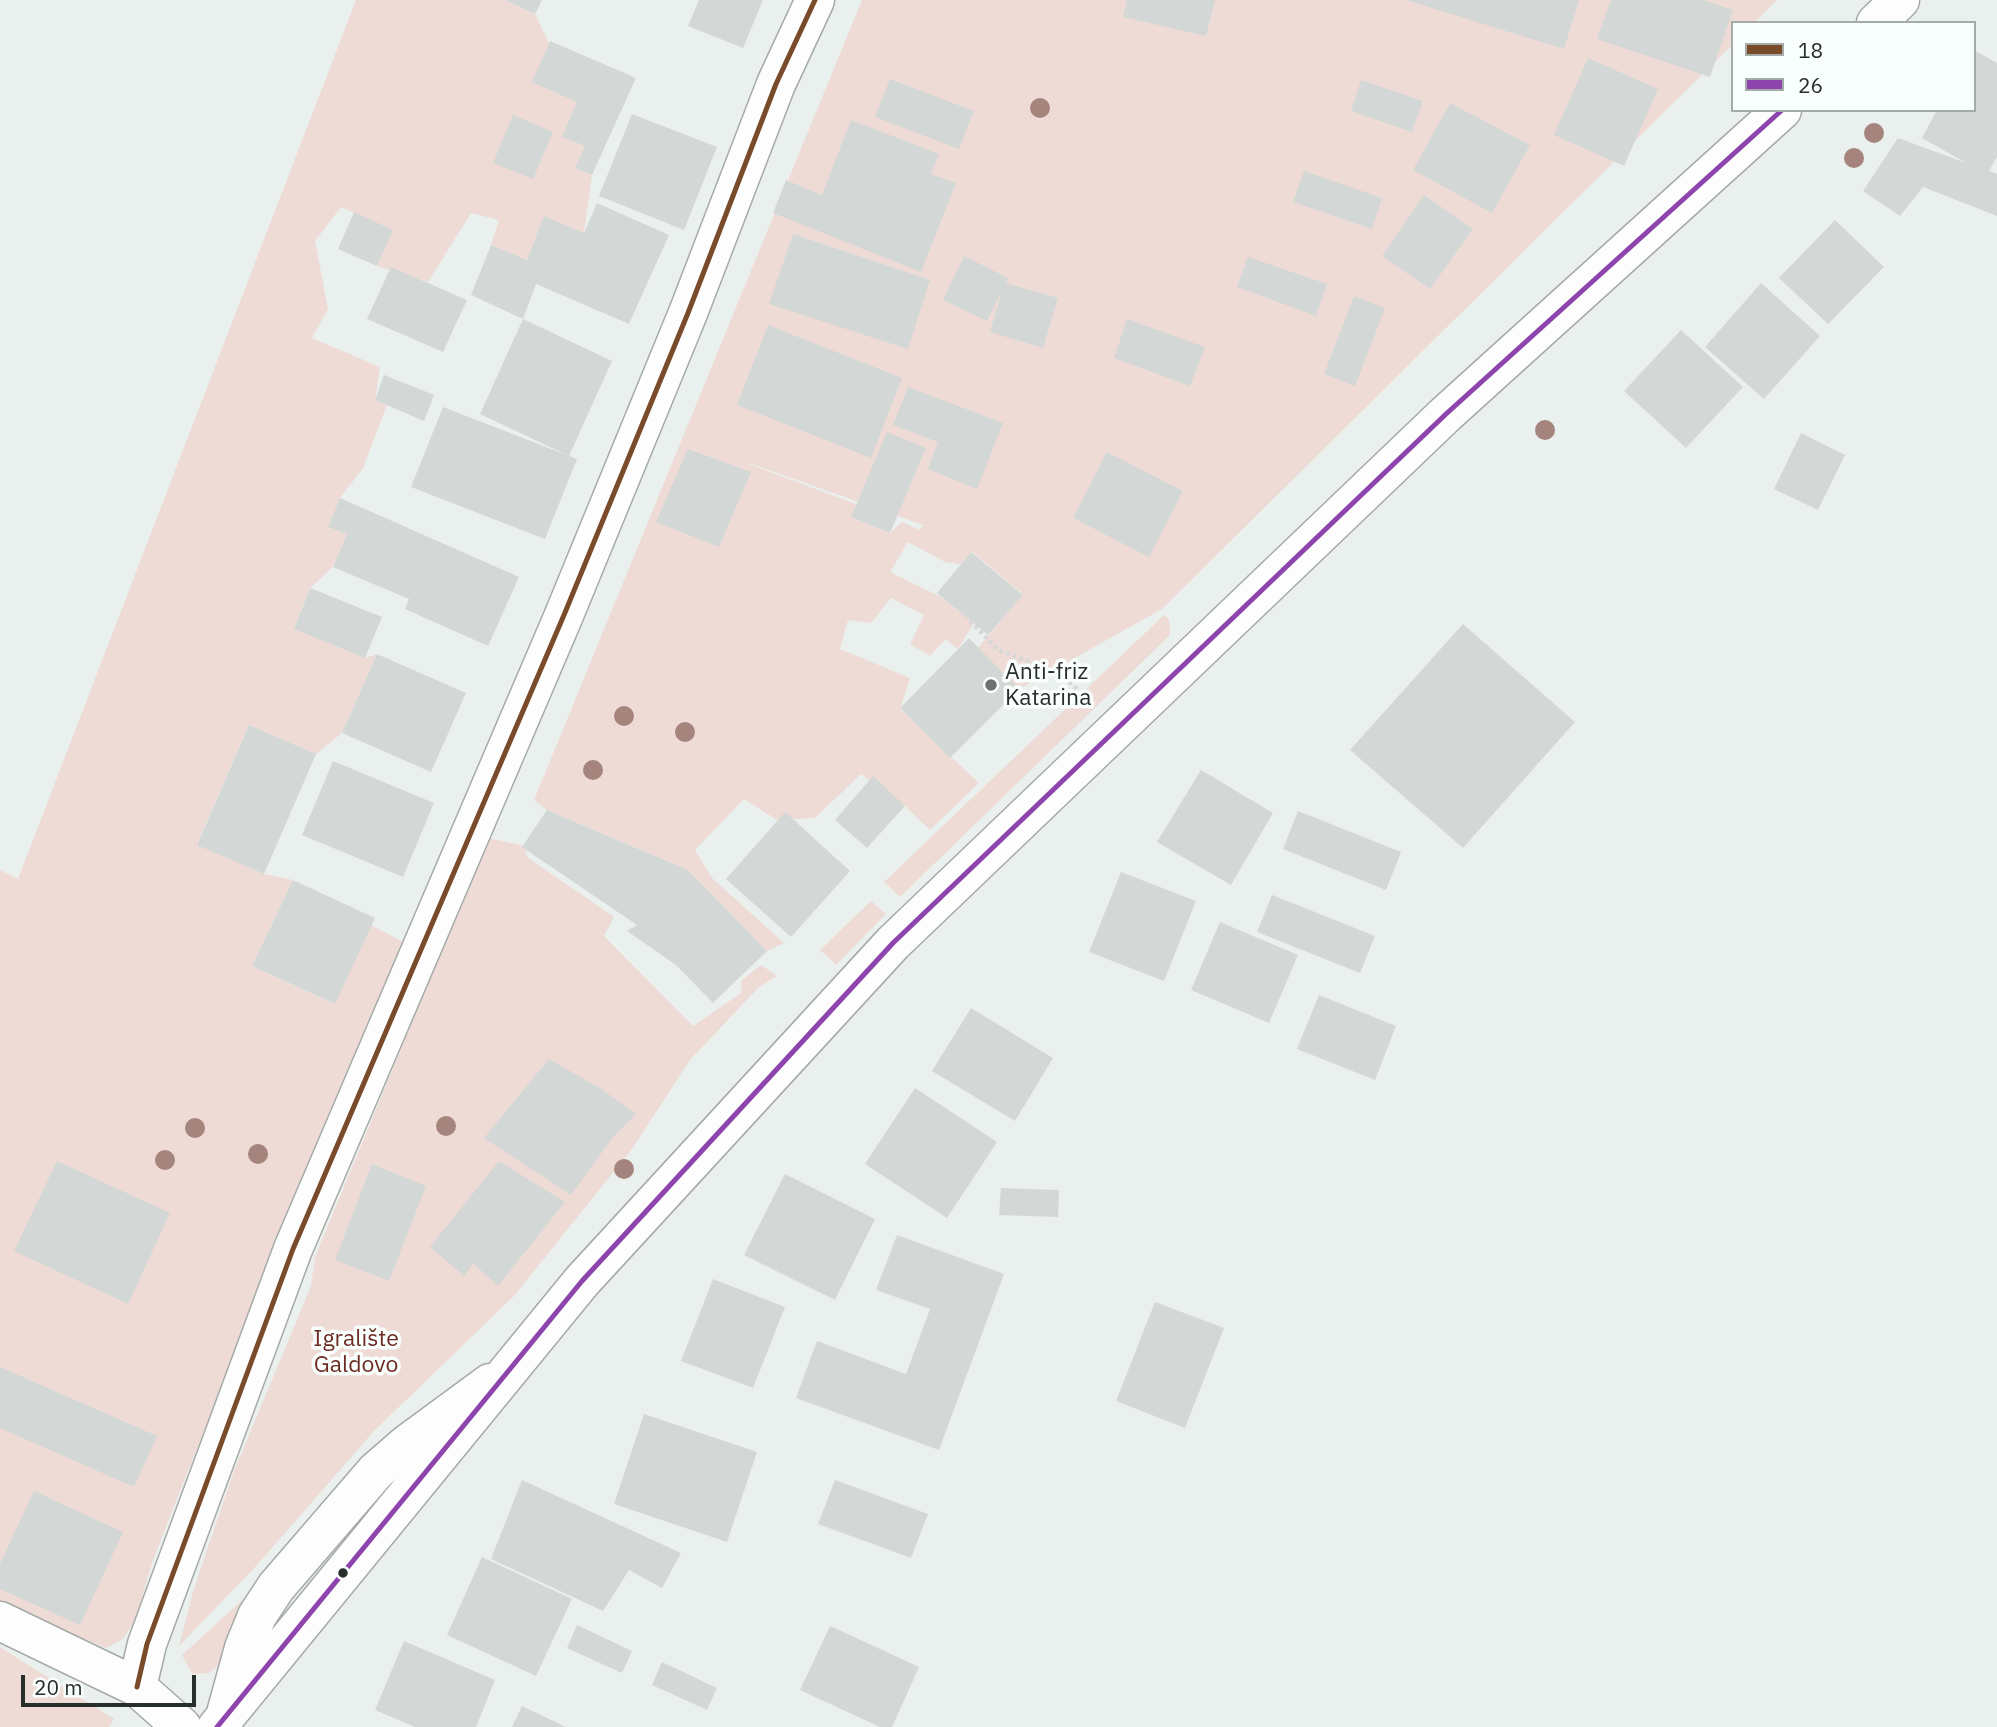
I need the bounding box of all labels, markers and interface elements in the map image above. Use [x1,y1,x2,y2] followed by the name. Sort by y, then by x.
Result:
[1731,21,1976,112] legend
[1798,36,1823,64] text: 18
[1798,71,1823,99] text: 26
[1005,658,1091,712] place label: Anti-friz Katarina
[983,677,999,693] marker: Anti-friz Katarina
[313,1325,399,1379] park label: Igralište Galdovo
[336,1566,350,1580] unlabelled marker
[24,1660,200,1704] scale bar
[34,1673,83,1701] text: 20 m

